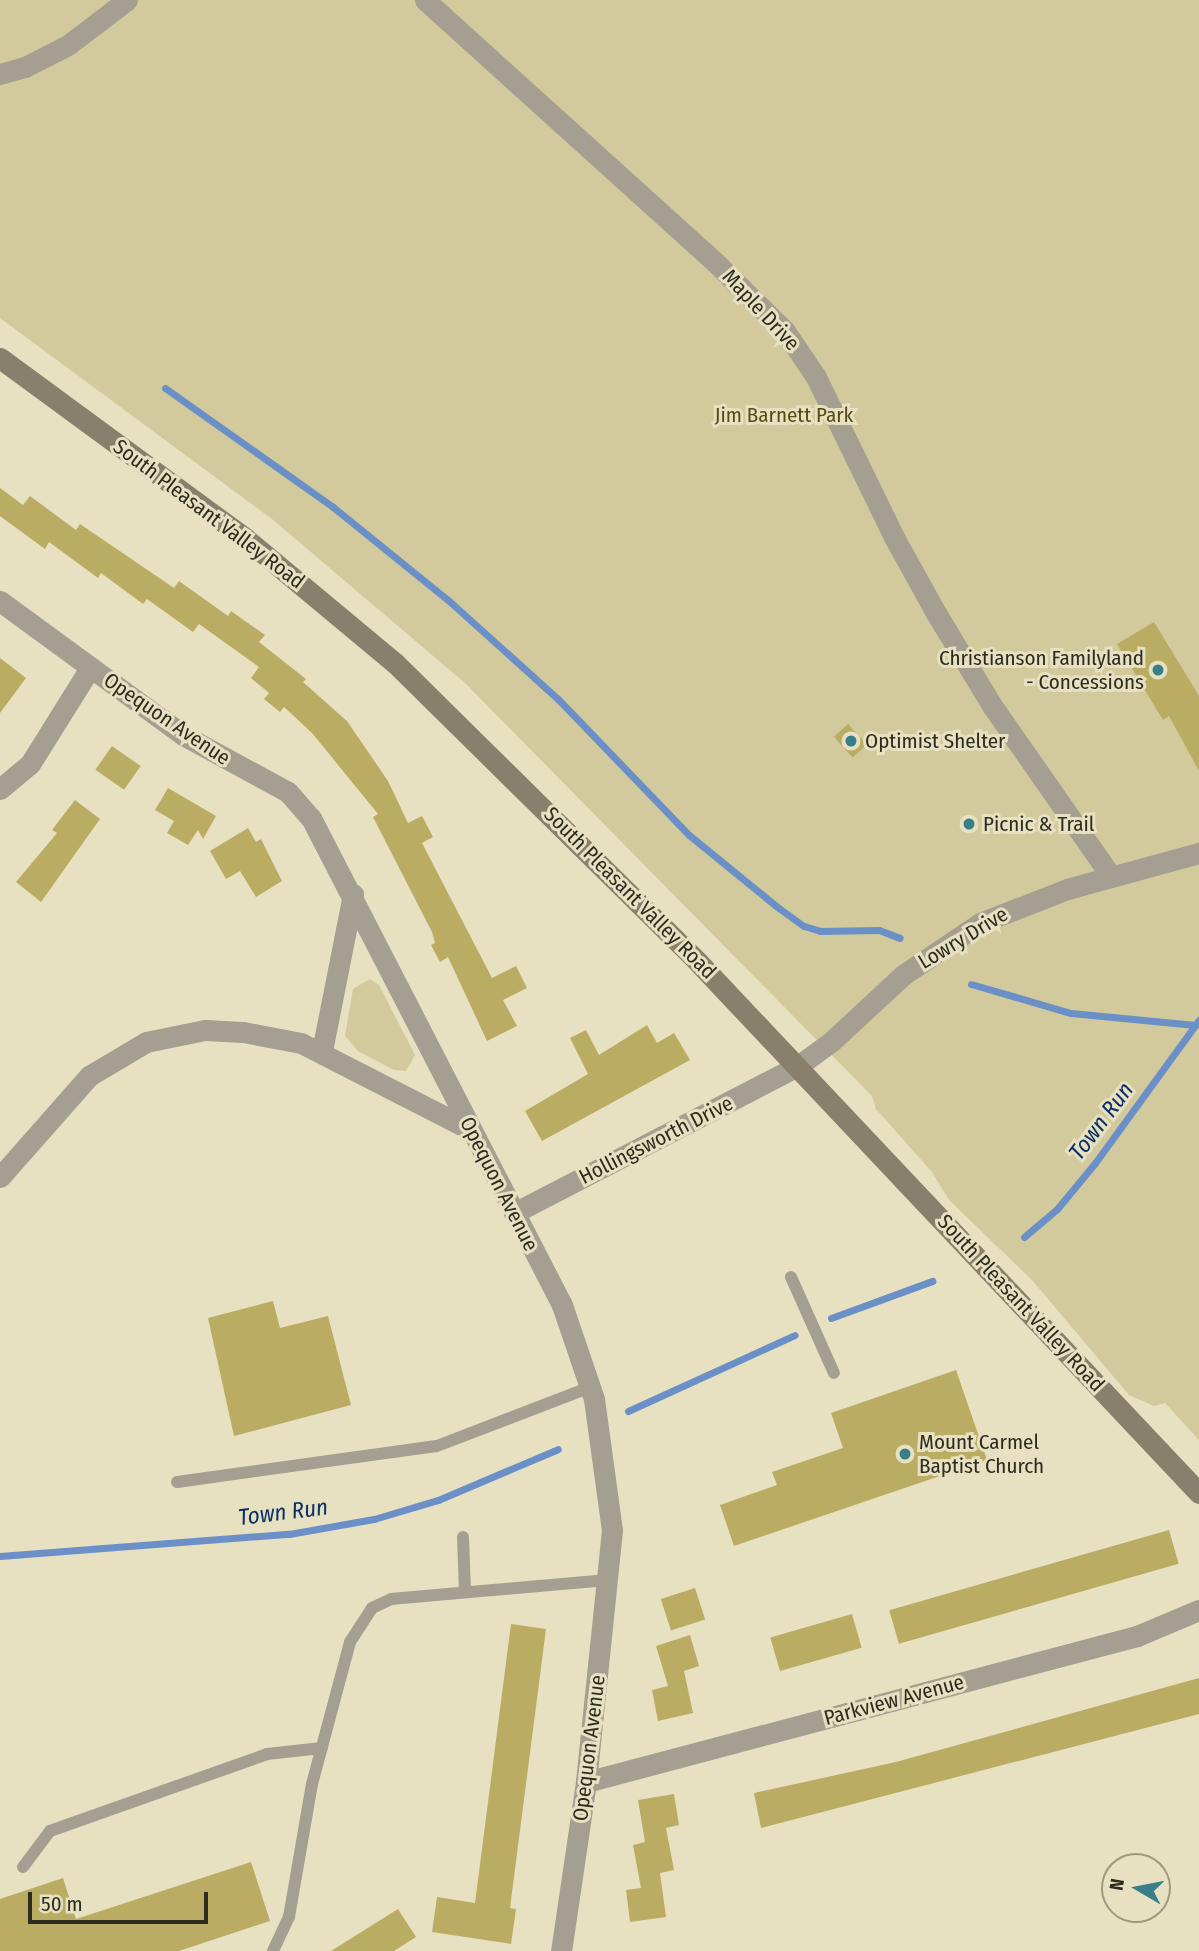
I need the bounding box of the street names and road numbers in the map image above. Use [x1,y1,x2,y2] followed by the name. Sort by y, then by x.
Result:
[717,264,805,356] street label: Maple Drive
[108,434,310,594] street label: South Pleasant Valley Road
[99,667,235,771] street label: Opequon Avenue
[539,802,721,984] street label: South Pleasant Valley Road
[914,902,1012,974] street label: Lowry Drive
[575,1090,737,1190] street label: Hollingsworth Drive
[454,1113,544,1255] street label: Opequon Avenue
[932,1209,1110,1397] street label: South Pleasant Valley Road
[821,1669,967,1731] street label: Parkview Avenue
[568,1673,610,1823] street label: Opequon Avenue

